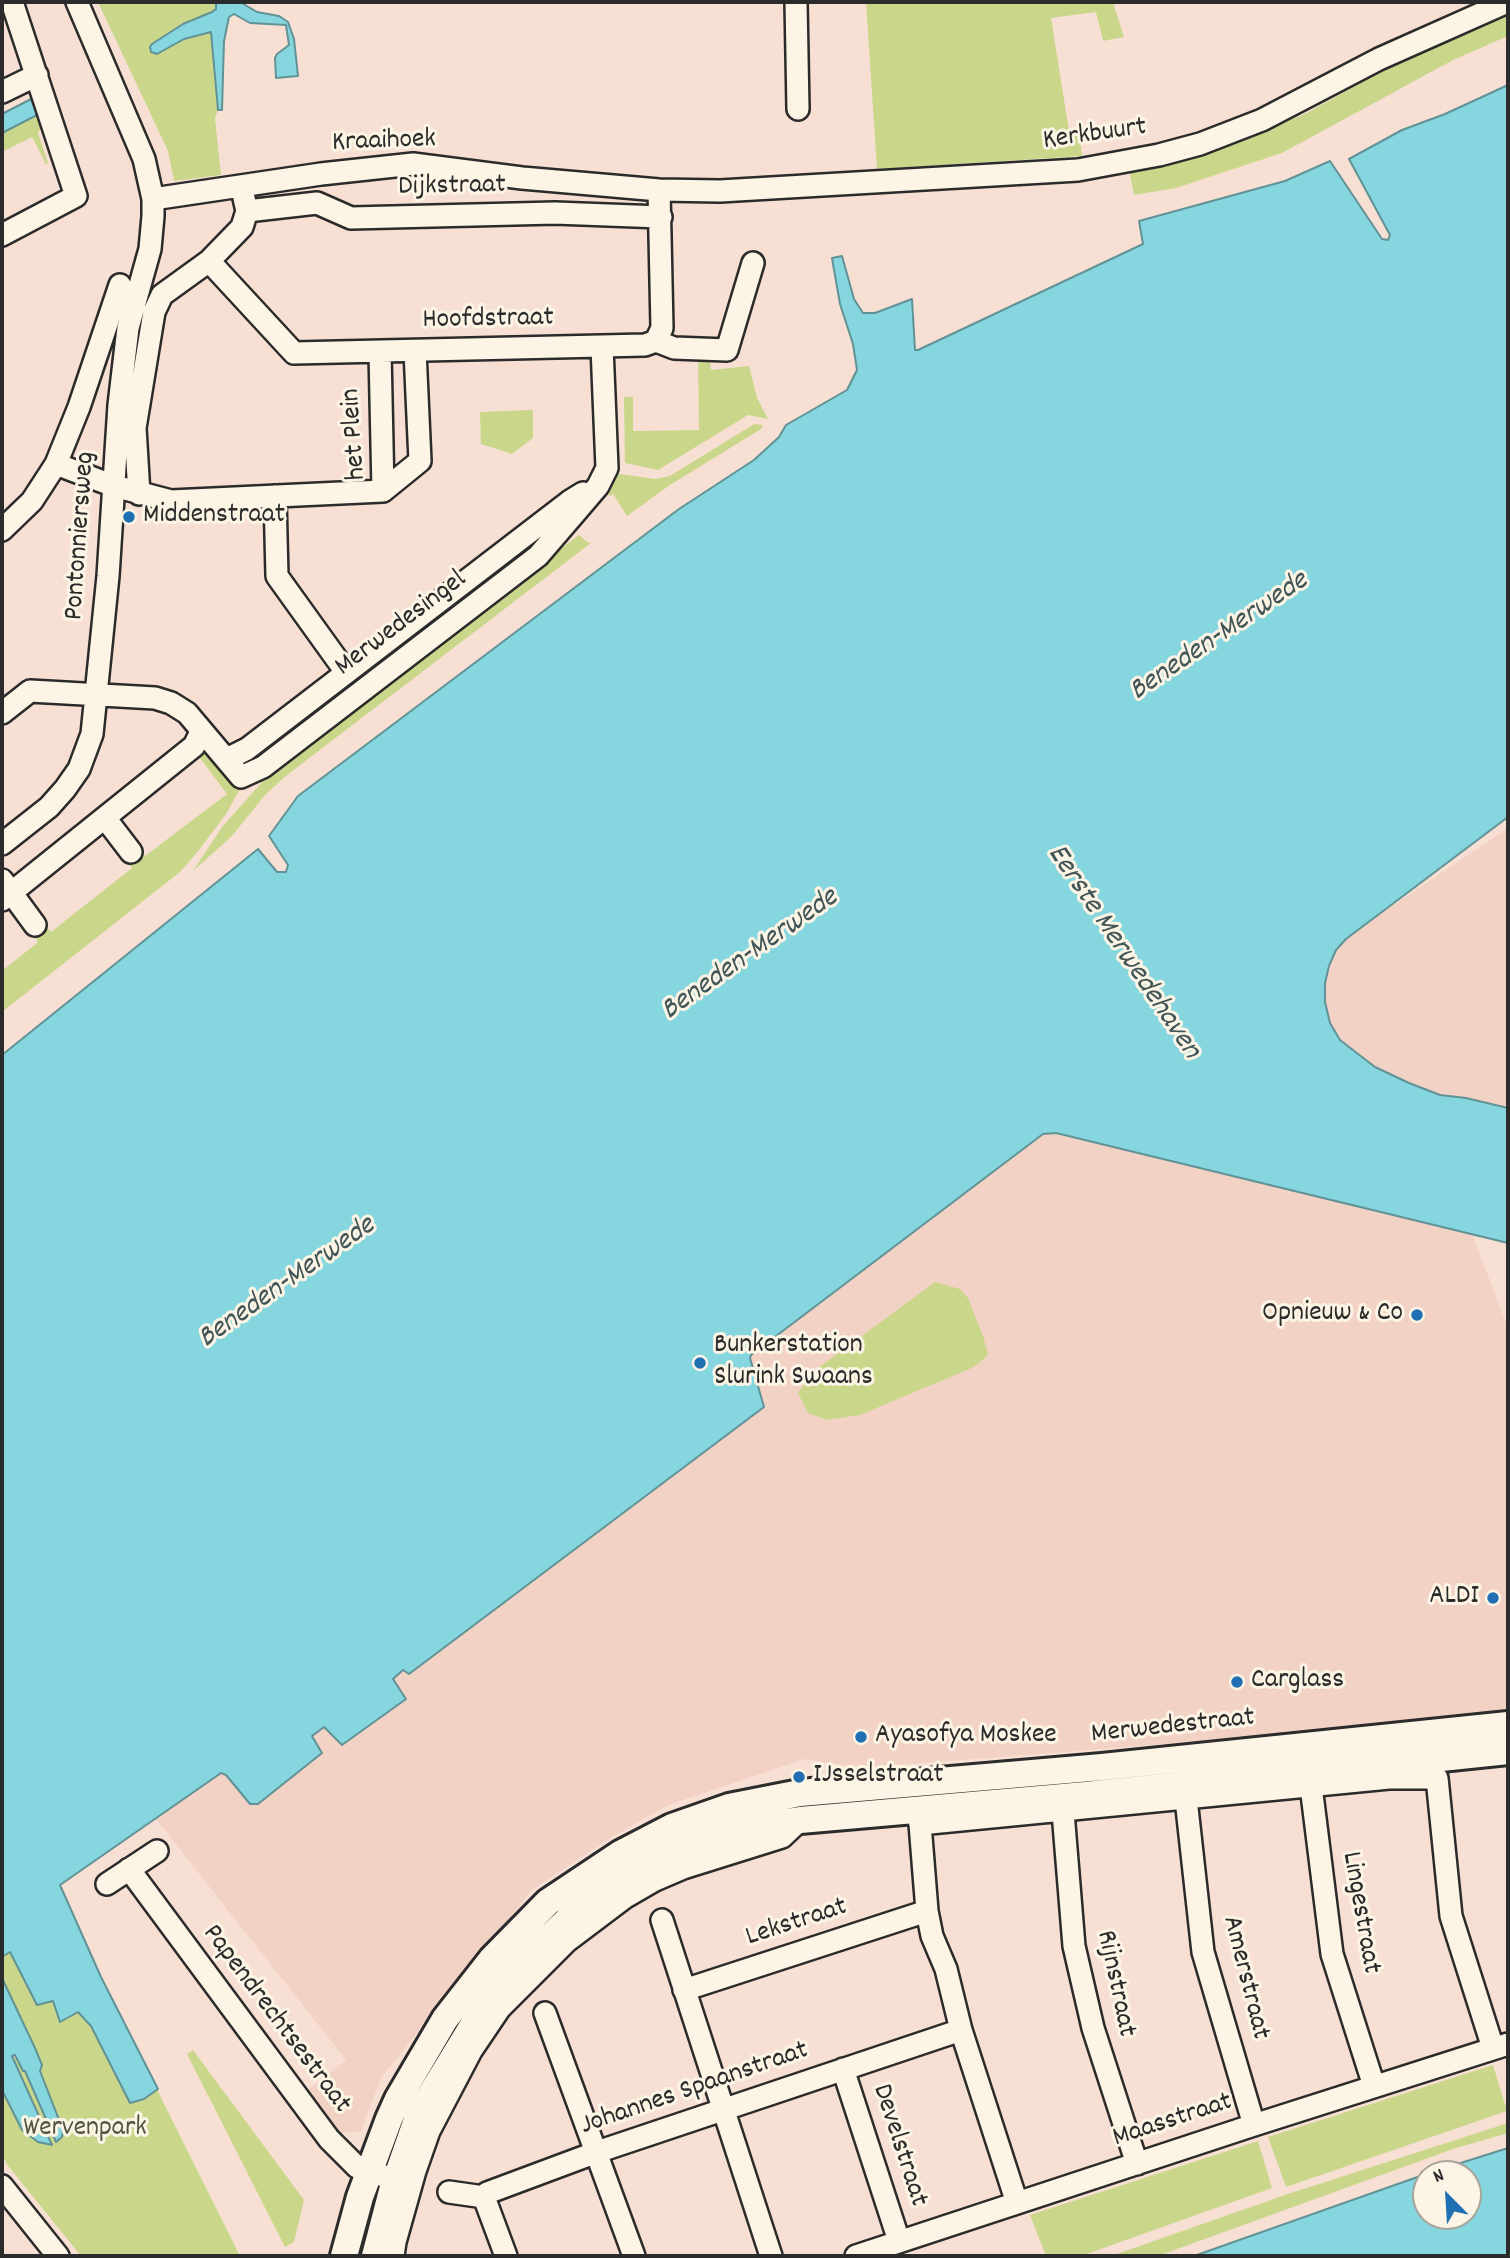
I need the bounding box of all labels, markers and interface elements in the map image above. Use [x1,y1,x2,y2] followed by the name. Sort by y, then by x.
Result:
[1041,112,1149,160] street label: Kerkbuurt
[332,124,436,162] street label: Kraaihoek
[398,170,506,206] street label: Dijkstraat
[422,303,554,339] street label: Hoofdstraat
[336,387,376,481] street label: het Plein
[59,451,105,621] street label: Pontonniersweg
[143,500,285,534] place label: Middenstraat
[121,509,137,525] marker: Middenstraat
[330,565,474,685] street label: Merwedesingel
[1124,565,1316,711] water label: Beneden-Merwede
[1037,839,1207,1067] water label: Eerste Merwedehaven
[656,882,846,1030] water label: Beneden-Merwede
[193,1210,383,1358] water label: Beneden-Merwede
[1262,1298,1403,1332] place label: Opnieuw & Co
[1409,1307,1425,1323] marker: Opnieuw & Co
[714,1330,873,1396] place label: Bunkerstation Slurink Swaans
[692,1355,708,1371] marker: Bunkerstation Slurink Swaans
[1429,1581,1479,1615] place label: ALDI
[1485,1590,1501,1606] marker: ALDI
[1251,1665,1344,1699] place label: Carglass
[1229,1674,1245,1690] marker: Carglass
[1090,1703,1256,1753] street label: Merwedestraat
[875,1720,1057,1754] place label: Ayasofya Moskee
[853,1729,869,1745] marker: Ayasofya Moskee
[813,1760,944,1794] place label: IJsselstraat
[791,1769,807,1785] marker: IJsselstraat
[1332,1849,1386,1977] street label: Lingestraat
[742,1892,852,1956] street label: Lekstraat
[1212,1913,1276,2043] street label: Amerstraat
[193,1919,357,2121] street label: Papendrechtsestraat
[1086,1928,1142,2040] street label: Rijnstraat
[577,2035,813,2145] street label: Johannes Spaanstraat
[862,2081,934,2211] street label: Develstraat
[1109,2087,1237,2157] street label: Maasstraat
[23,2113,147,2147] park label: Wervenpark
[1412,2160,1482,2230] north arrow
[1429,2163,1449,2191] text: N

